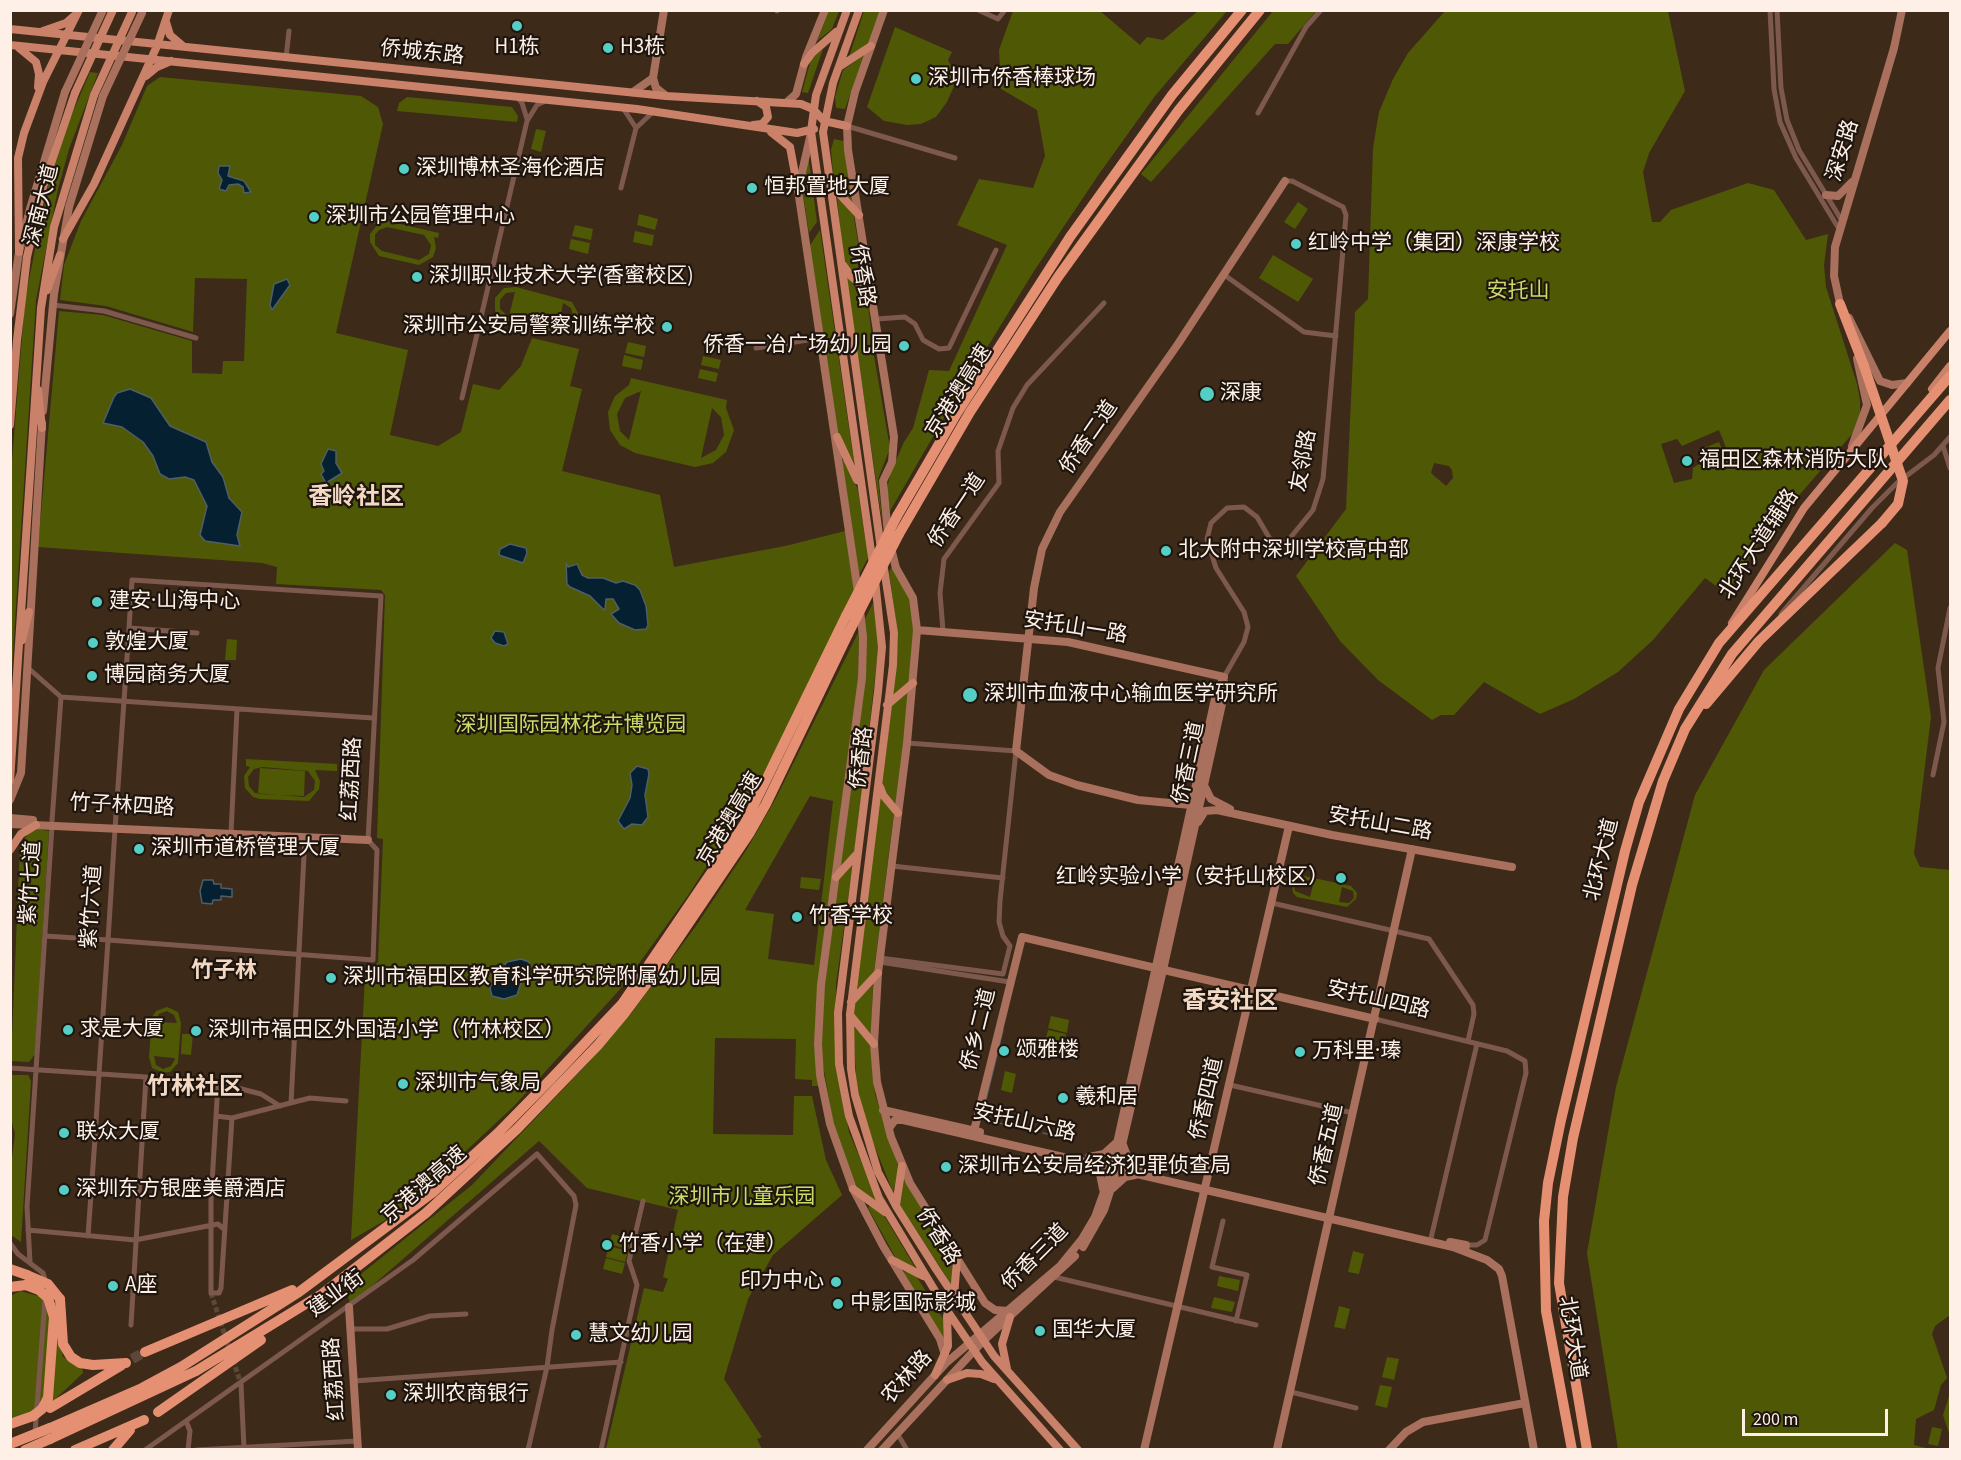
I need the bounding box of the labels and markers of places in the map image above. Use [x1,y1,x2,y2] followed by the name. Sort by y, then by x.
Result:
[510,19,524,33] marker: H1栋
[494,35,540,61] place label: H1栋
[620,35,665,61] place label: H3栋
[601,41,615,55] marker: H3栋
[928,66,1096,92] place label: 深圳市侨香棒球场
[909,72,923,86] marker: 深圳市侨香棒球场
[416,156,605,182] place label: 深圳博林圣海伦酒店
[397,162,411,176] marker: 深圳博林圣海伦酒店
[764,175,890,201] place label: 恒邦置地大厦
[745,181,759,195] marker: 恒邦置地大厦
[326,204,515,230] place label: 深圳市公园管理中心
[307,210,321,224] marker: 深圳市公园管理中心
[1308,231,1560,257] place label: 红岭中学（集团）深康学校
[1289,237,1303,251] marker: 红岭中学（集团）深康学校
[429,264,694,290] place label: 深圳职业技术大学(香蜜校区)
[410,270,424,284] marker: 深圳职业技术大学(香蜜校区)
[403,314,655,340] place label: 深圳市公安局警察训练学校
[660,320,674,334] marker: 深圳市公安局警察训练学校
[703,333,892,359] place label: 侨香一冶广场幼儿园
[897,339,911,353] marker: 侨香一冶广场幼儿园
[1220,381,1262,407] place label: 深康
[1198,385,1216,403] marker: 深康
[1699,448,1888,474] place label: 福田区森林消防大队
[1680,454,1694,468] marker: 福田区森林消防大队
[1178,538,1409,564] place label: 北大附中深圳学校高中部
[1159,544,1173,558] marker: 北大附中深圳学校高中部
[109,589,240,615] place label: 建安·山海中心
[90,595,104,609] marker: 建安·山海中心
[105,630,189,656] place label: 敦煌大厦
[86,636,100,650] marker: 敦煌大厦
[104,663,230,689] place label: 博园商务大厦
[85,669,99,683] marker: 博园商务大厦
[984,682,1278,708] place label: 深圳市血液中心输血医学研究所
[961,686,979,704] marker: 深圳市血液中心输血医学研究所
[151,836,340,862] place label: 深圳市道桥管理大厦
[132,842,146,856] marker: 深圳市道桥管理大厦
[1056,865,1329,891] place label: 红岭实验小学（安托山校区）
[1334,871,1348,885] marker: 红岭实验小学（安托山校区）
[809,904,893,930] place label: 竹香学校
[790,910,804,924] marker: 竹香学校
[343,965,721,991] place label: 深圳市福田区教育科学研究院附属幼儿园
[324,971,338,985] marker: 深圳市福田区教育科学研究院附属幼儿园
[80,1017,164,1043] place label: 求是大厦
[208,1018,565,1044] place label: 深圳市福田区外国语小学（竹林校区）
[61,1023,75,1037] marker: 求是大厦
[189,1024,203,1038] marker: 深圳市福田区外国语小学（竹林校区）
[1016,1038,1079,1064] place label: 颂雅楼
[1312,1039,1401,1065] place label: 万科里·瑧
[997,1044,1011,1058] marker: 颂雅楼
[1293,1045,1307,1059] marker: 万科里·瑧
[415,1071,541,1097] place label: 深圳市气象局
[396,1077,410,1091] marker: 深圳市气象局
[1075,1085,1138,1111] place label: 羲和居
[1056,1091,1070,1105] marker: 羲和居
[76,1120,160,1146] place label: 联众大厦
[57,1126,71,1140] marker: 联众大厦
[958,1154,1231,1180] place label: 深圳市公安局经济犯罪侦查局
[939,1160,953,1174] marker: 深圳市公安局经济犯罪侦查局
[76,1177,286,1203] place label: 深圳东方银座美爵酒店
[57,1183,71,1197] marker: 深圳东方银座美爵酒店
[619,1232,787,1258] place label: 竹香小学（在建）
[600,1238,614,1252] marker: 竹香小学（在建）
[740,1269,824,1295] place label: 印力中心
[125,1273,157,1299] place label: A座
[829,1275,843,1289] marker: 印力中心
[106,1279,120,1293] marker: A座
[850,1291,976,1317] place label: 中影国际影城
[831,1297,845,1311] marker: 中影国际影城
[1052,1318,1136,1344] place label: 国华大厦
[588,1322,693,1348] place label: 慧文幼儿园
[1033,1324,1047,1338] marker: 国华大厦
[569,1328,583,1342] marker: 慧文幼儿园
[403,1382,529,1408] place label: 深圳农商银行
[384,1388,398,1402] marker: 深圳农商银行

